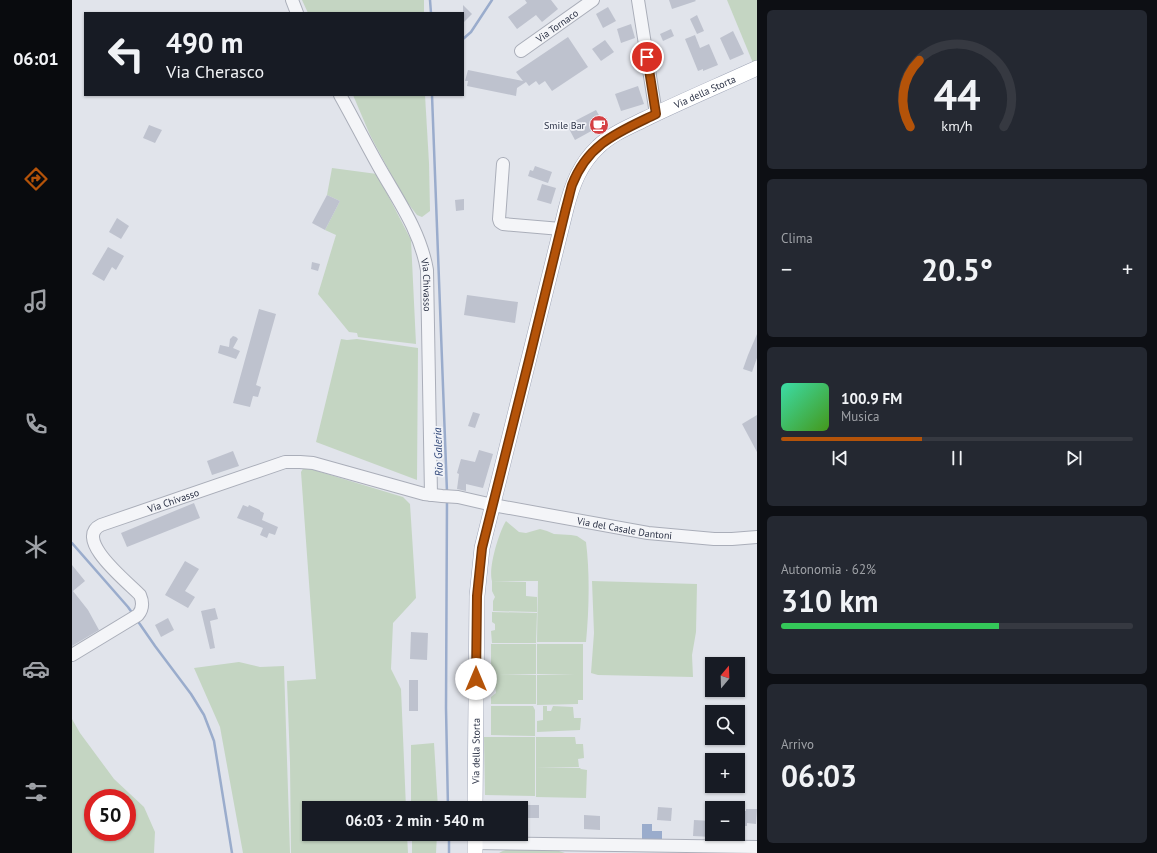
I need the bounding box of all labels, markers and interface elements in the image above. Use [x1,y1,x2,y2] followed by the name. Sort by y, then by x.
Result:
[532,6,581,46] street label: Via Tornaco
[166,24,243,61] text: 490 m
[100,28,152,80] icon: left
[630,40,664,74] pin
[636,46,658,68] icon: arrive
[13,47,59,70] text: 06:01
[166,60,264,83] text: Via Cherasco
[933,68,981,121] text: 44
[671,72,738,111] street label: Via della Storta
[588,114,610,136] cafe icon: Smile Bar
[941,116,973,135] text: km/h
[544,119,586,132] place label: Smile Bar
[22,165,50,193] icon: directions
[781,230,813,247] text: Clima
[921,250,993,289] text: 20.5°
[781,255,792,283] text: −
[1122,255,1133,283] text: +
[418,256,434,312] street label: Via Chivasso
[22,287,50,315] icon: music
[841,389,902,408] text: 100.9 FM
[841,408,880,425] text: Musica
[22,410,50,438] icon: phone
[430,427,446,477] water label: Rio Galeria
[829,447,851,469] icon: previous
[946,447,968,469] icon: pause
[1063,447,1085,469] icon: next
[145,485,201,515] street label: Via Chivasso
[575,514,673,542] street label: Via del Casale Dantoni
[22,533,50,561] icon: climate
[781,561,876,578] text: Autonomia · 62%
[781,581,879,620] text: 310 km
[22,655,50,683] icon: car
[705,657,745,697] north arrow
[705,657,745,841] map controls
[455,658,497,700] position arrow
[705,705,745,745] button: search
[469,718,482,785] street label: Via della Storta
[781,736,814,753] text: Arrivo
[705,753,745,793] button: +
[781,756,857,795] text: 06:03
[22,778,50,806] icon: filters
[84,789,136,841] speed limit sign: 50
[705,801,745,841] button: −
[346,811,484,830] text: 06:03 · 2 min · 540 m

